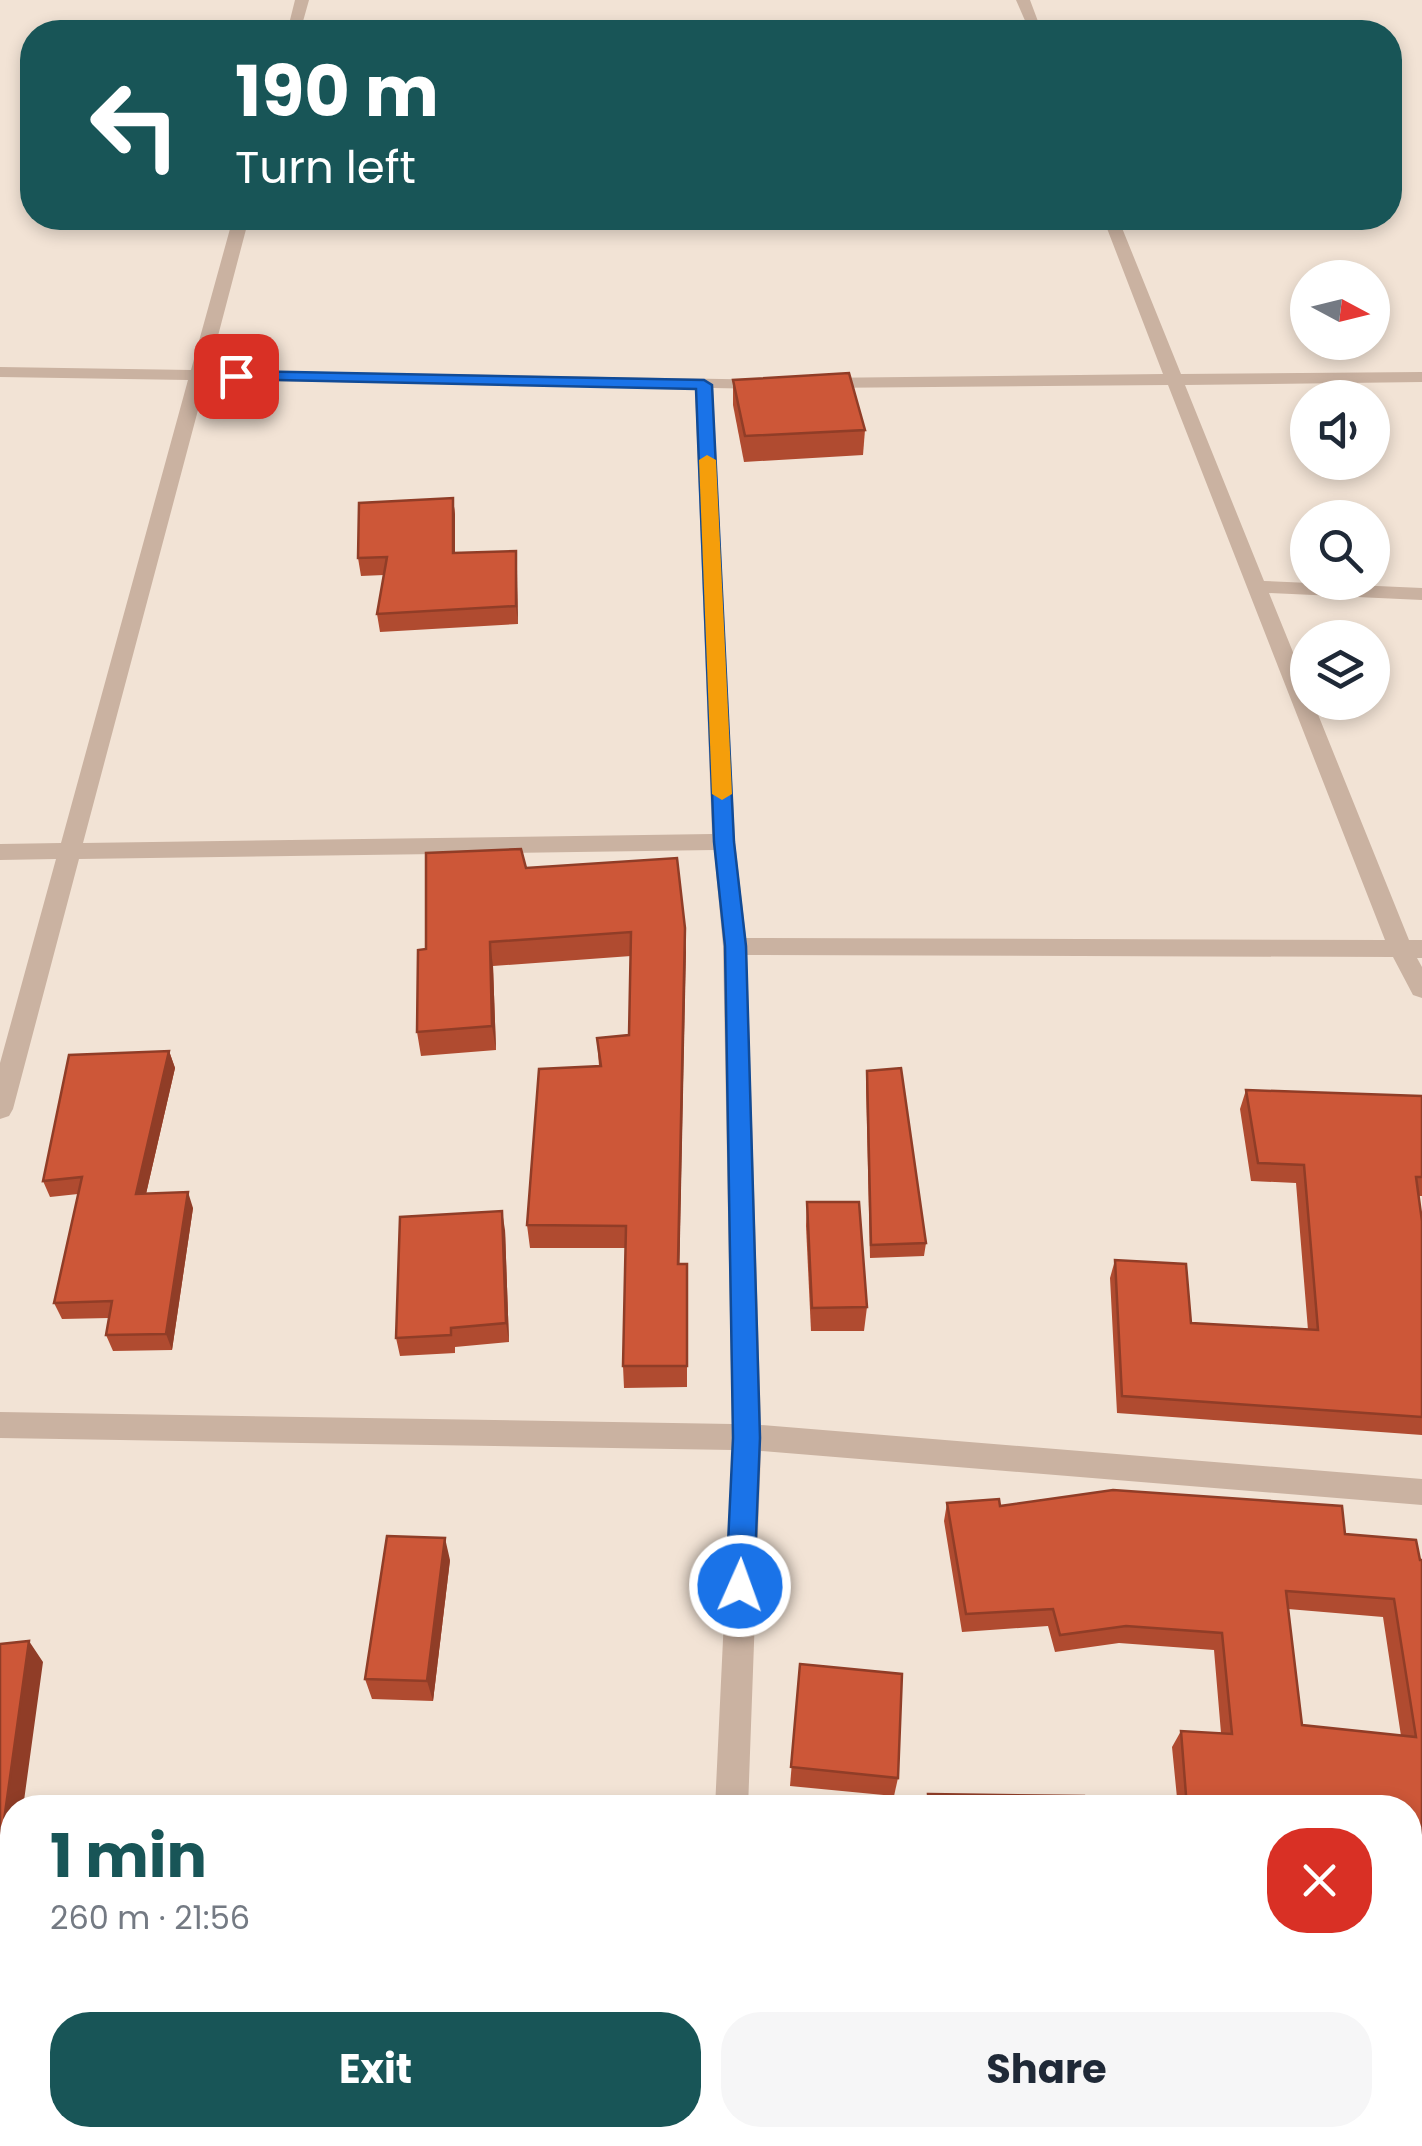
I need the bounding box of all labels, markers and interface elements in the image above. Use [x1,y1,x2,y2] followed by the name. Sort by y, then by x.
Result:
[235,42,439,141] text: 190 m
[70,60,200,190] icon: left
[235,136,416,199] text: Turn left
[1290,260,1390,360] north arrow
[1290,260,1390,720] map controls
[194,334,279,419] pin
[209,349,264,404] icon: arrive
[1290,380,1390,480] button: sound
[1290,500,1390,600] button: search
[1290,620,1390,720] button: layers
[688,1534,792,1638] position arrow
[50,1814,207,1898] text: 1 min
[1267,1828,1372,1933] button: close
[50,1895,250,1940] text: 260 m · 21:56
[50,2012,701,2127] button: Exit
[721,2012,1372,2127] button: Share

